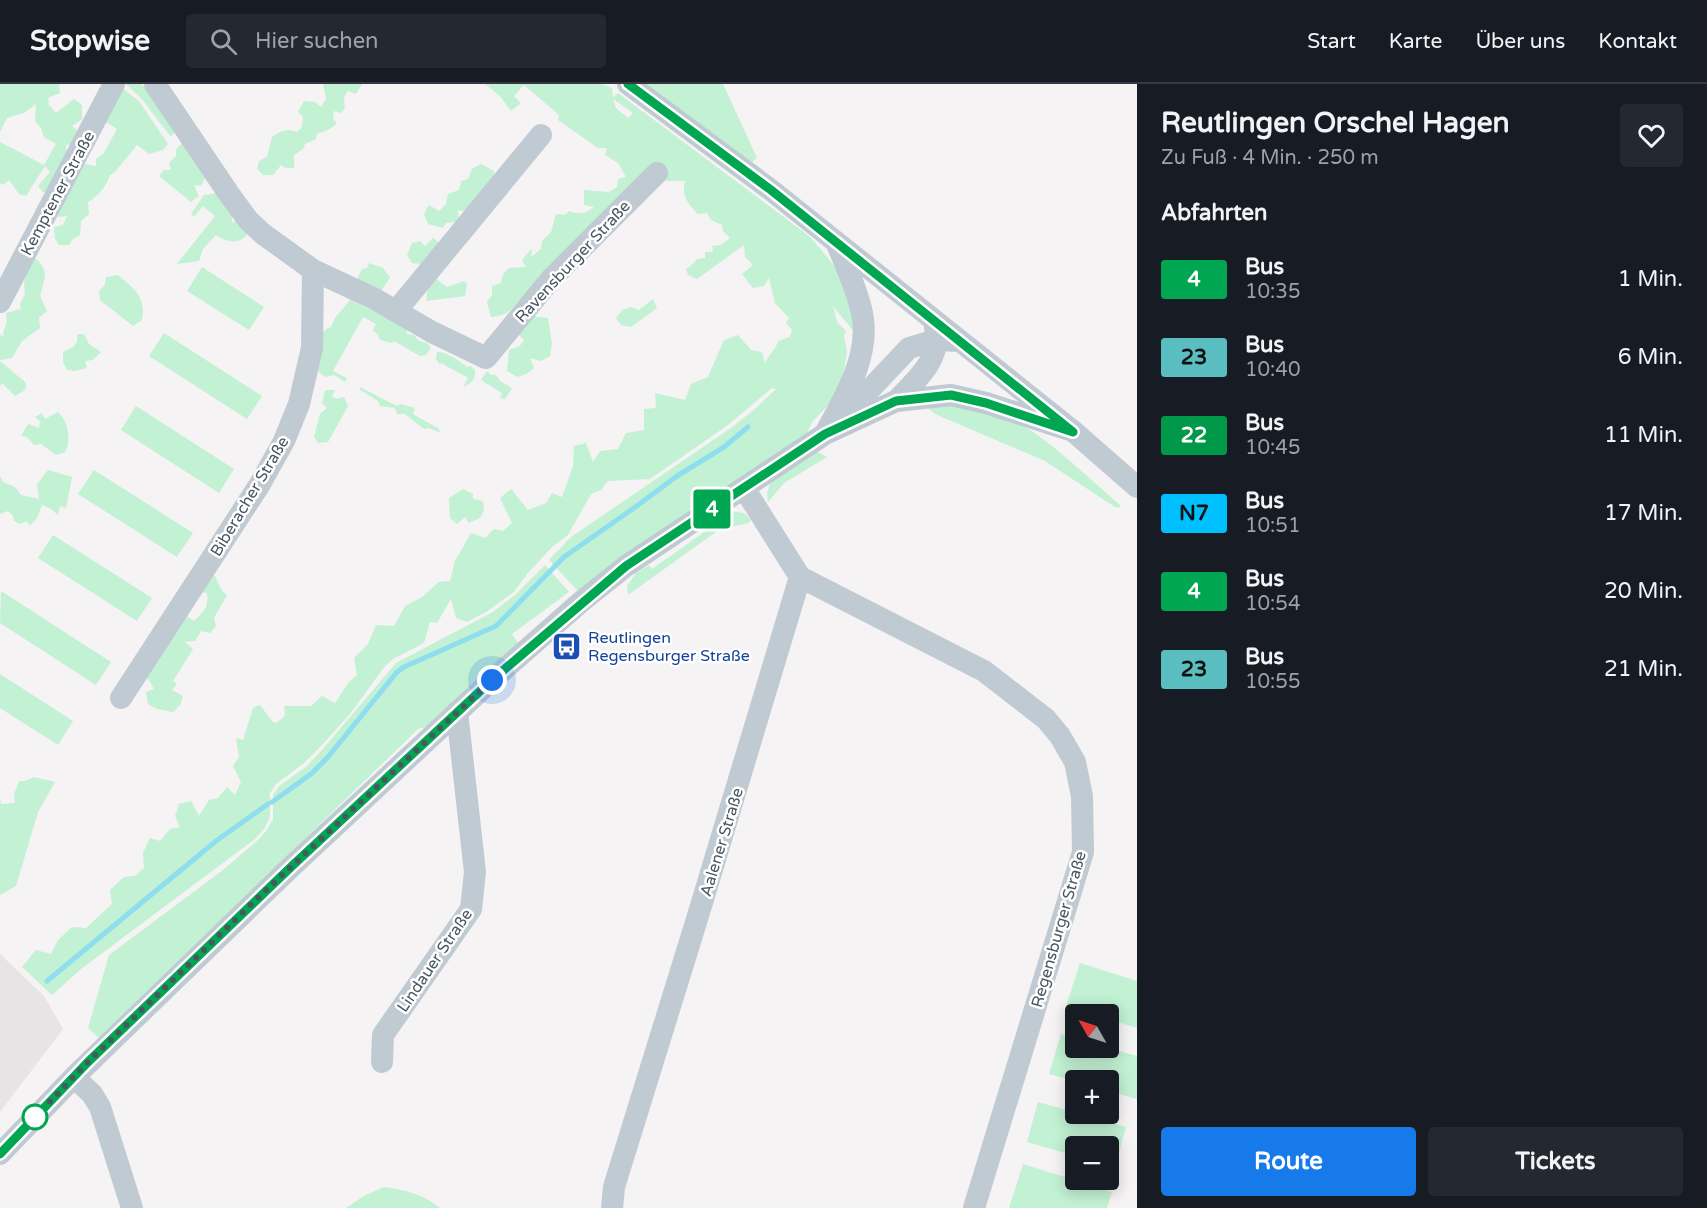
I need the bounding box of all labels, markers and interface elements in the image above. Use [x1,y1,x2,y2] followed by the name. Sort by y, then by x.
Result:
[186,14,606,68] search box
[30,24,150,58] text: Stopwise
[207,25,240,58] icon: search
[255,28,378,54] text: Hier suchen
[1307,29,1356,54] text: Start
[1389,29,1442,54] text: Karte
[1475,29,1565,54] text: Über uns
[1598,29,1677,54] text: Kontakt
[1620,104,1683,167] button: heart
[1161,106,1510,140] text: Reutlingen Orschel Hagen
[17,128,99,259] street label: Kemptener Straße
[1161,146,1379,170] text: Zu Fuß · 4 Min. · 250 m
[511,196,635,327] street label: Ravensburger Straße
[1161,200,1267,226] text: Abfahrten
[1245,254,1284,280] text: Bus
[1618,266,1683,292] text: 1 Min.
[1187,267,1201,292] text: 4
[1245,280,1300,304] text: 10:35
[1245,332,1284,358] text: Bus
[1618,344,1683,370] text: 6 Min.
[1181,345,1207,370] text: 23
[1245,358,1300,382] text: 10:40
[1245,410,1284,436] text: Bus
[1604,422,1683,448] text: 11 Min.
[1181,423,1207,448] text: 22
[206,433,294,560] street label: Biberacher Straße
[1245,436,1300,460] text: 10:45
[1245,488,1284,514] text: Bus
[692,490,732,528] line badge: 4
[705,497,719,522] text: 4
[1604,500,1683,526] text: 17 Min.
[1179,501,1209,526] text: N7
[1245,514,1300,538] text: 10:51
[1245,566,1284,592] text: Bus
[1604,578,1683,604] text: 20 Min.
[1187,579,1201,604] text: 4
[1245,592,1300,616] text: 10:54
[588,628,750,666] place label: Reutlingen Regensburger Straße
[551,630,583,662] bus stop icon: Reutlingen Regensburger Straße
[1245,644,1284,670] text: Bus
[1604,656,1683,682] text: 21 Min.
[1181,657,1207,682] text: 23
[477,665,507,695] your location
[1245,670,1300,694] text: 10:55
[696,786,748,899] street label: Aalener Straße
[1027,849,1091,1010] street label: Regensburger Straße
[393,905,477,1016] street label: Lindauer Straße
[1065,1004,1119,1058] north arrow
[1065,1004,1119,1190] map controls
[1065,1070,1119,1124] button: +
[22,1104,48,1130] unlabelled marker
[1161,1127,1416,1196] button: Route
[1428,1127,1683,1196] button: Tickets
[1065,1136,1119,1190] button: −

